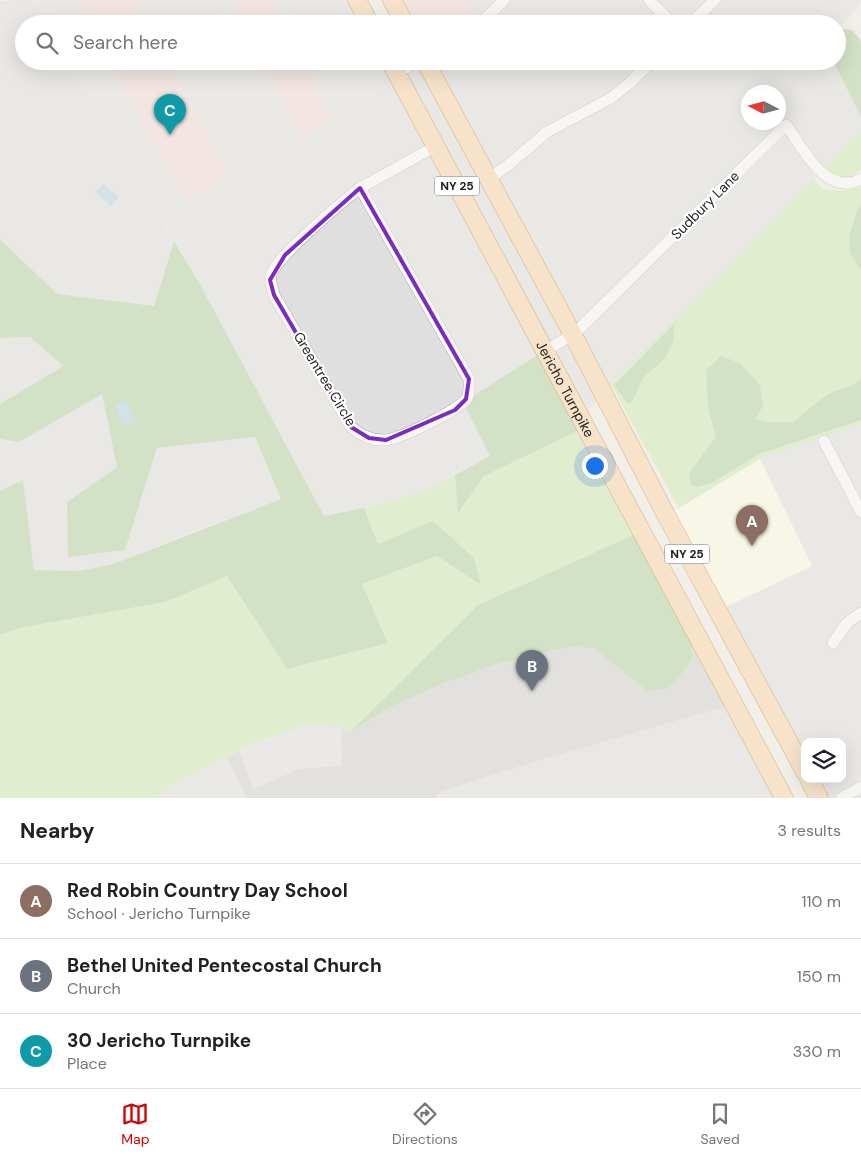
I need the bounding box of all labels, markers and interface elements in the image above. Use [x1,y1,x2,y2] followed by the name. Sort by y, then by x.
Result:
[15,15,846,70] search box
[33,29,61,57] icon: search
[73,30,178,55] text: Search here
[741,85,786,130] north arrow
[154,94,186,135] pin: C
[667,167,743,243] street label: Sudbury Lane
[434,177,480,196] road number: NY 25
[290,329,360,429] street label: Greentree Circle
[532,338,599,440] street label: Jericho Turnpike
[582,453,608,479] your location
[736,505,768,546] pin: A
[664,544,710,564] road number: NY 25
[516,650,548,691] pin: B
[801,738,846,783] map controls
[801,738,846,783] button: layers
[20,817,94,845] text: Nearby
[778,820,841,841] text: 3 results
[67,878,348,903] text: Red Robin Country Day School
[30,891,42,912] text: A
[802,891,841,912] text: 110 m
[67,903,251,924] text: School · Jericho Turnpike
[67,953,382,978] text: Bethel United Pentecostal Church
[31,966,41,987] text: B
[797,966,841,987] text: 150 m
[67,978,121,999] text: Church
[67,1028,251,1053] text: 30 Jericho Turnpike
[30,1041,42,1062] text: C
[793,1041,841,1062] text: 330 m
[67,1053,107,1074] text: Place
[121,1100,149,1148] tab: Map
[392,1100,458,1148] tab: Directions
[700,1100,740,1148] tab: Saved

